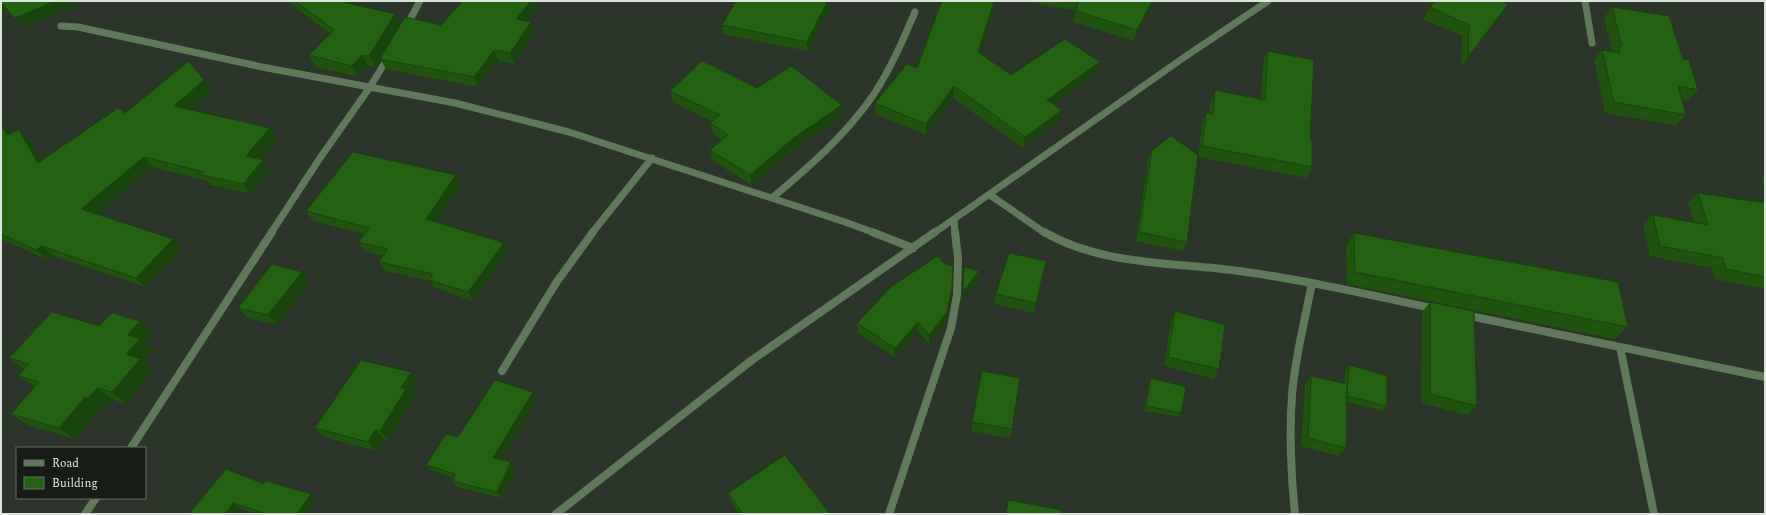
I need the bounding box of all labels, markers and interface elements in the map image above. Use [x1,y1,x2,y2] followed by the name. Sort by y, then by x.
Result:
[16,447,146,499] legend
[52,454,79,473] text: Road
[52,474,98,493] text: Building

